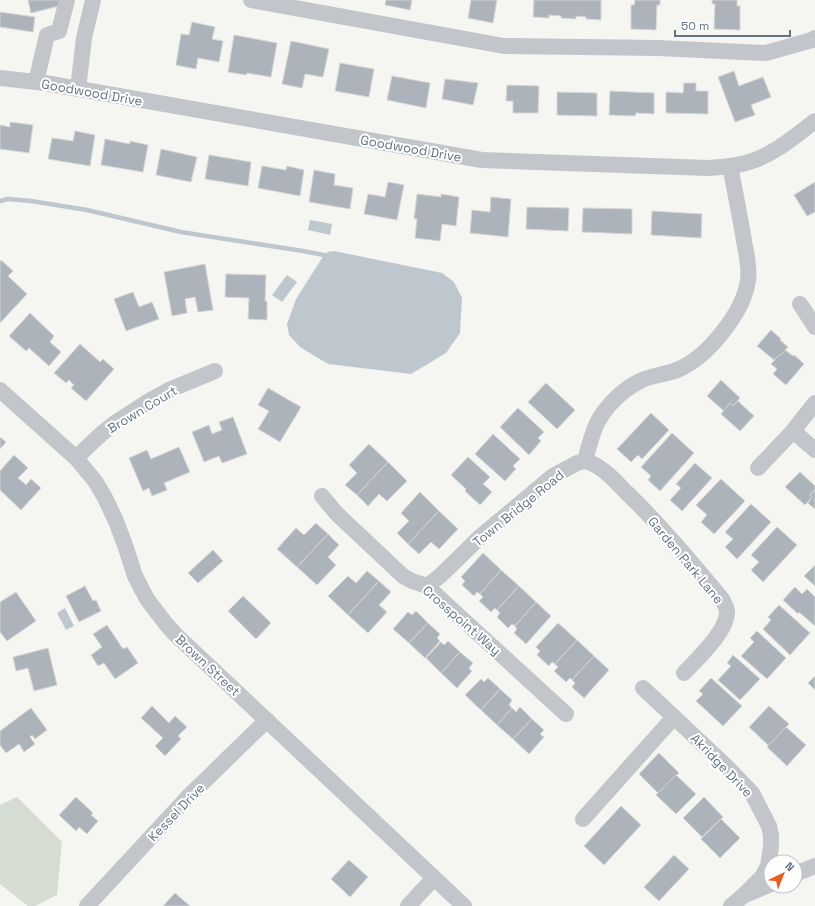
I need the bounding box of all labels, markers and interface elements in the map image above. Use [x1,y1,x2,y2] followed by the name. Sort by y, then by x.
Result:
[675,12,790,38] scale bar
[681,18,709,34] text: 50 m
[40,75,144,110] street label: Goodwood Drive
[359,131,463,166] street label: Goodwood Drive
[104,382,180,437] street label: Brown Court
[469,466,567,550] street label: Town Bridge Road
[644,513,727,607] street label: Garden Park Lane
[419,582,504,659] street label: Crosspoint Way
[172,631,244,700] street label: Brown Street
[687,730,756,801] street label: Akridge Drive
[144,780,208,845] street label: Kessel Drive
[763,854,803,894] north arrow
[782,859,797,874] text: N

